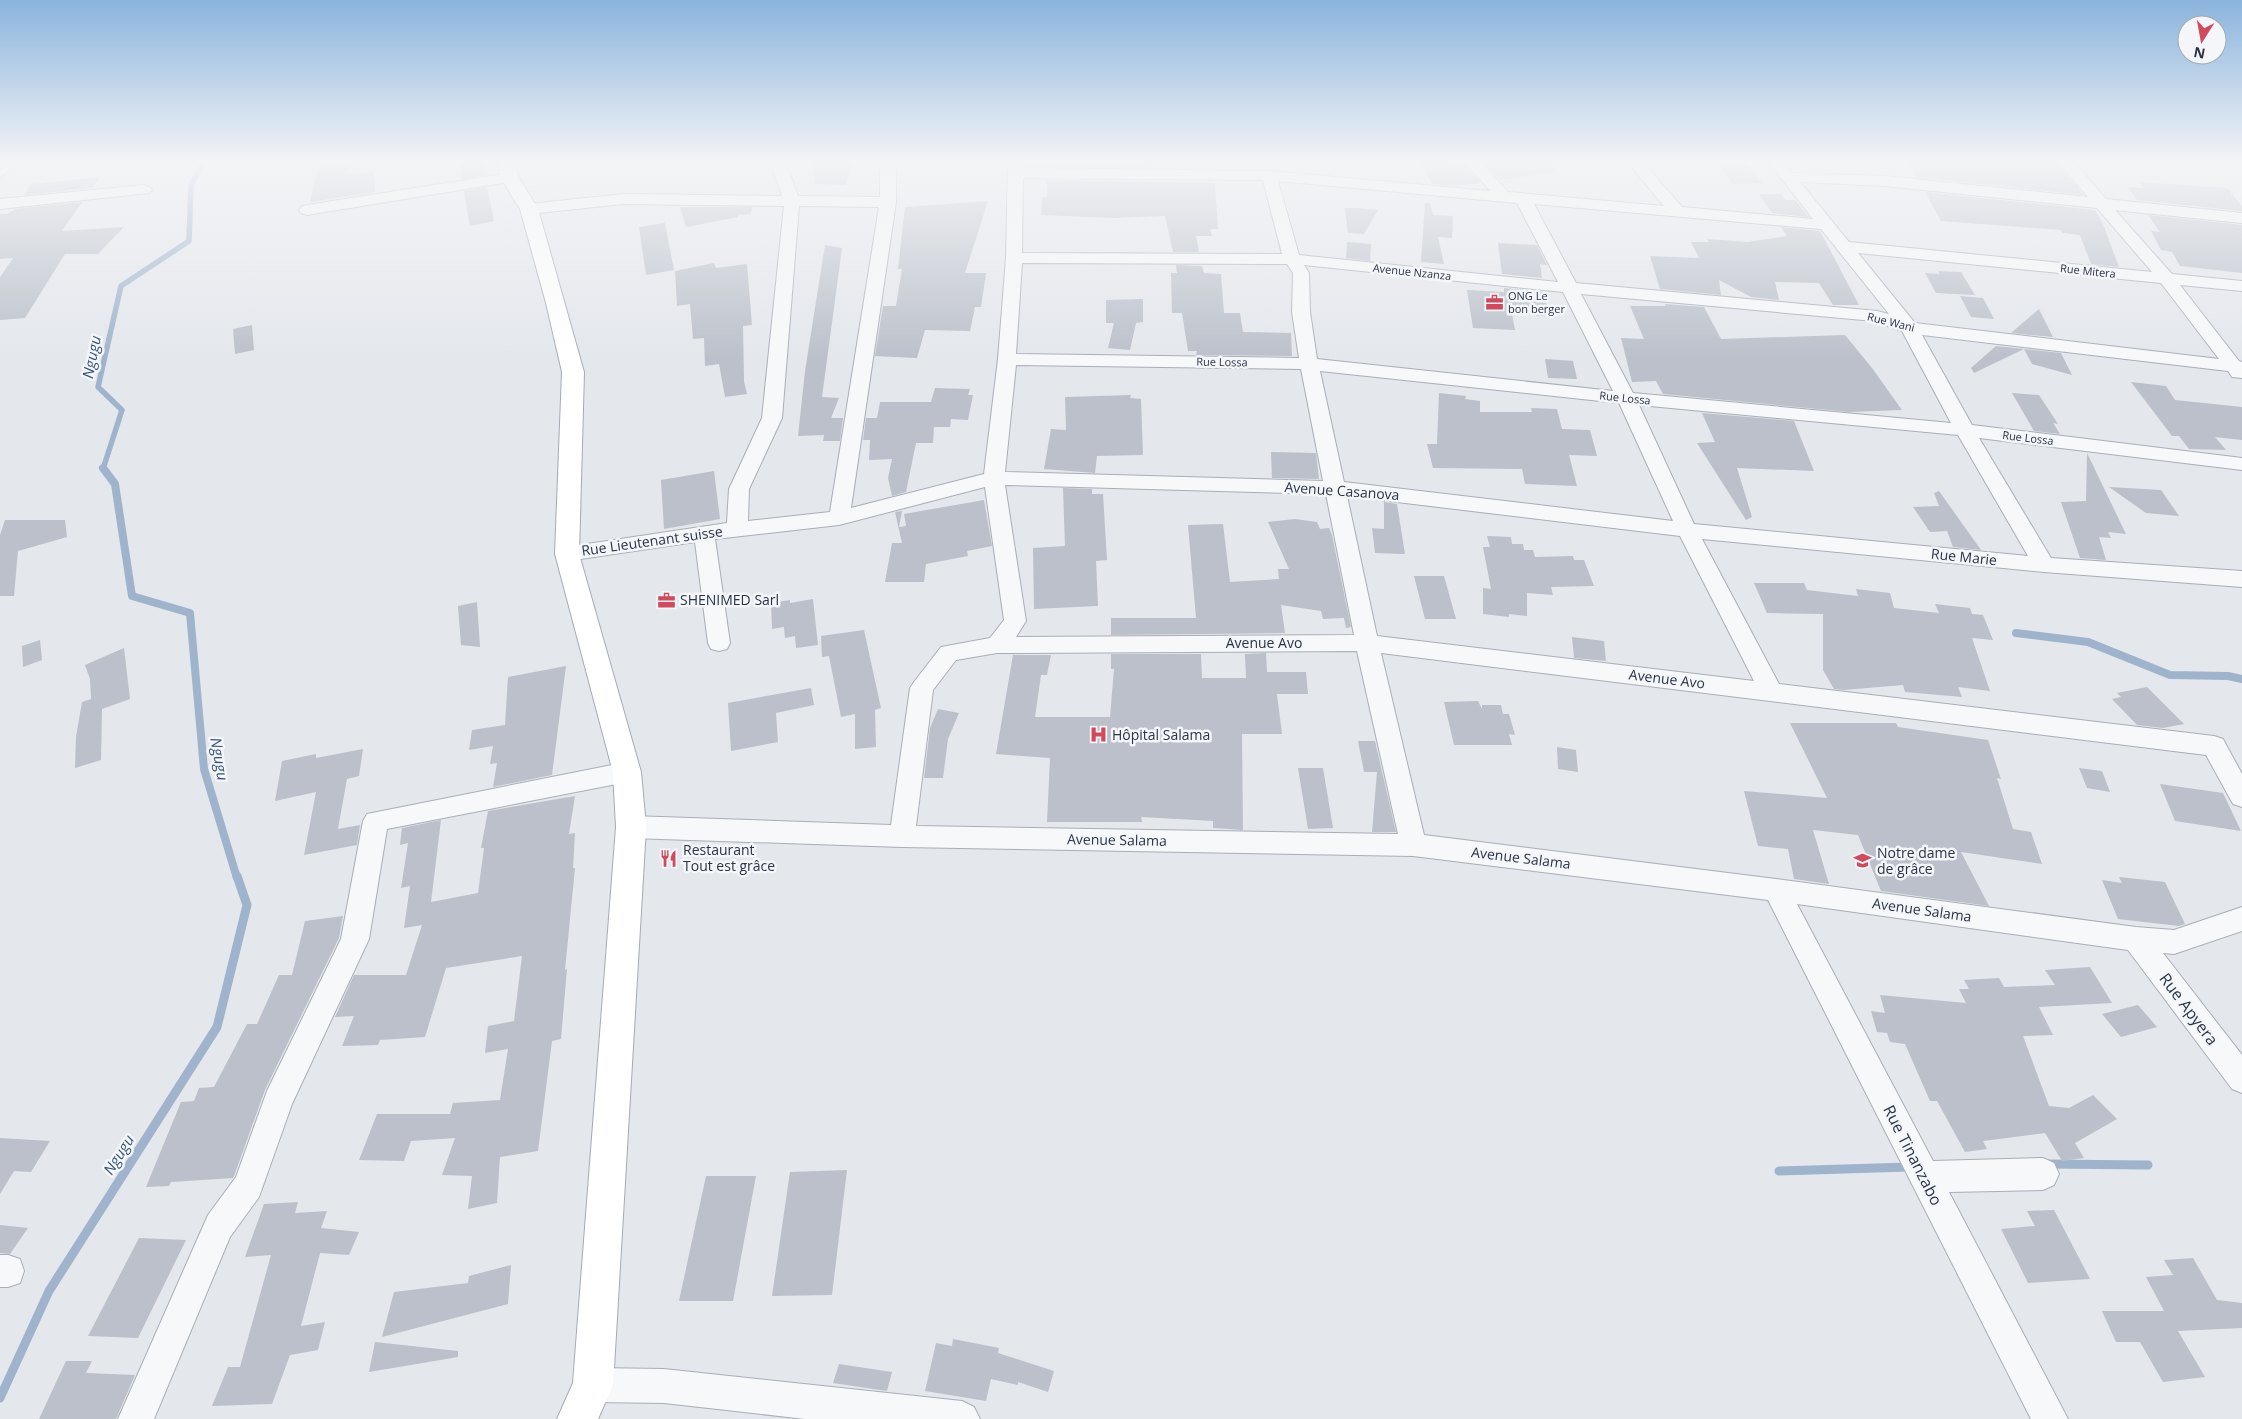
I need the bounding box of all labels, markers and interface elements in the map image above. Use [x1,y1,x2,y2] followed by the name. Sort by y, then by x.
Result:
[2177,15,2227,65] north arrow
[2192,43,2207,64] text: N
[1372,260,1452,283] street label: Avenue Nzanza
[2059,260,2117,281] street label: Rue Mitera
[1508,288,1566,316] place label: ONG Le bon berger
[1484,292,1504,312] office icon: ONG Le bon berger
[1866,308,1916,335] street label: Rue Wani
[77,333,105,380] water label: Ngugu
[1196,354,1248,369] street label: Rue Lossa
[1599,387,1651,408] street label: Rue Lossa
[2002,427,2055,448] street label: Rue Lossa
[1284,477,1400,504] street label: Avenue Casanova
[580,521,724,560] street label: Rue Lieutenant suisse
[1930,544,1998,569] street label: Rue Marie
[656,590,676,610] office icon: SHENIMED Sarl
[680,590,779,609] place label: SHENIMED Sarl
[1226,633,1302,652] street label: Avenue Avo
[1628,664,1706,693] street label: Avenue Avo
[1088,725,1108,745] hospital icon: Hôpital Salama
[1112,725,1210,744] place label: Hôpital Salama
[206,736,234,782] water label: Ngugu
[1067,829,1167,850] street label: Avenue Salama
[683,840,775,875] place label: Restaurant Tout est grâce
[1470,842,1572,873] street label: Avenue Salama
[1877,843,1955,878] place label: Notre dame de grâce
[659,848,679,868] restaurant icon: Restaurant Tout est grâce
[1853,851,1873,871] school or university icon: Notre dame de grâce
[1871,893,1973,926] street label: Avenue Salama
[2155,968,2223,1050] street label: Rue Apyera
[1878,1101,1948,1209] street label: Rue Tinanzabo
[98,1130,138,1178] water label: Ngugu

